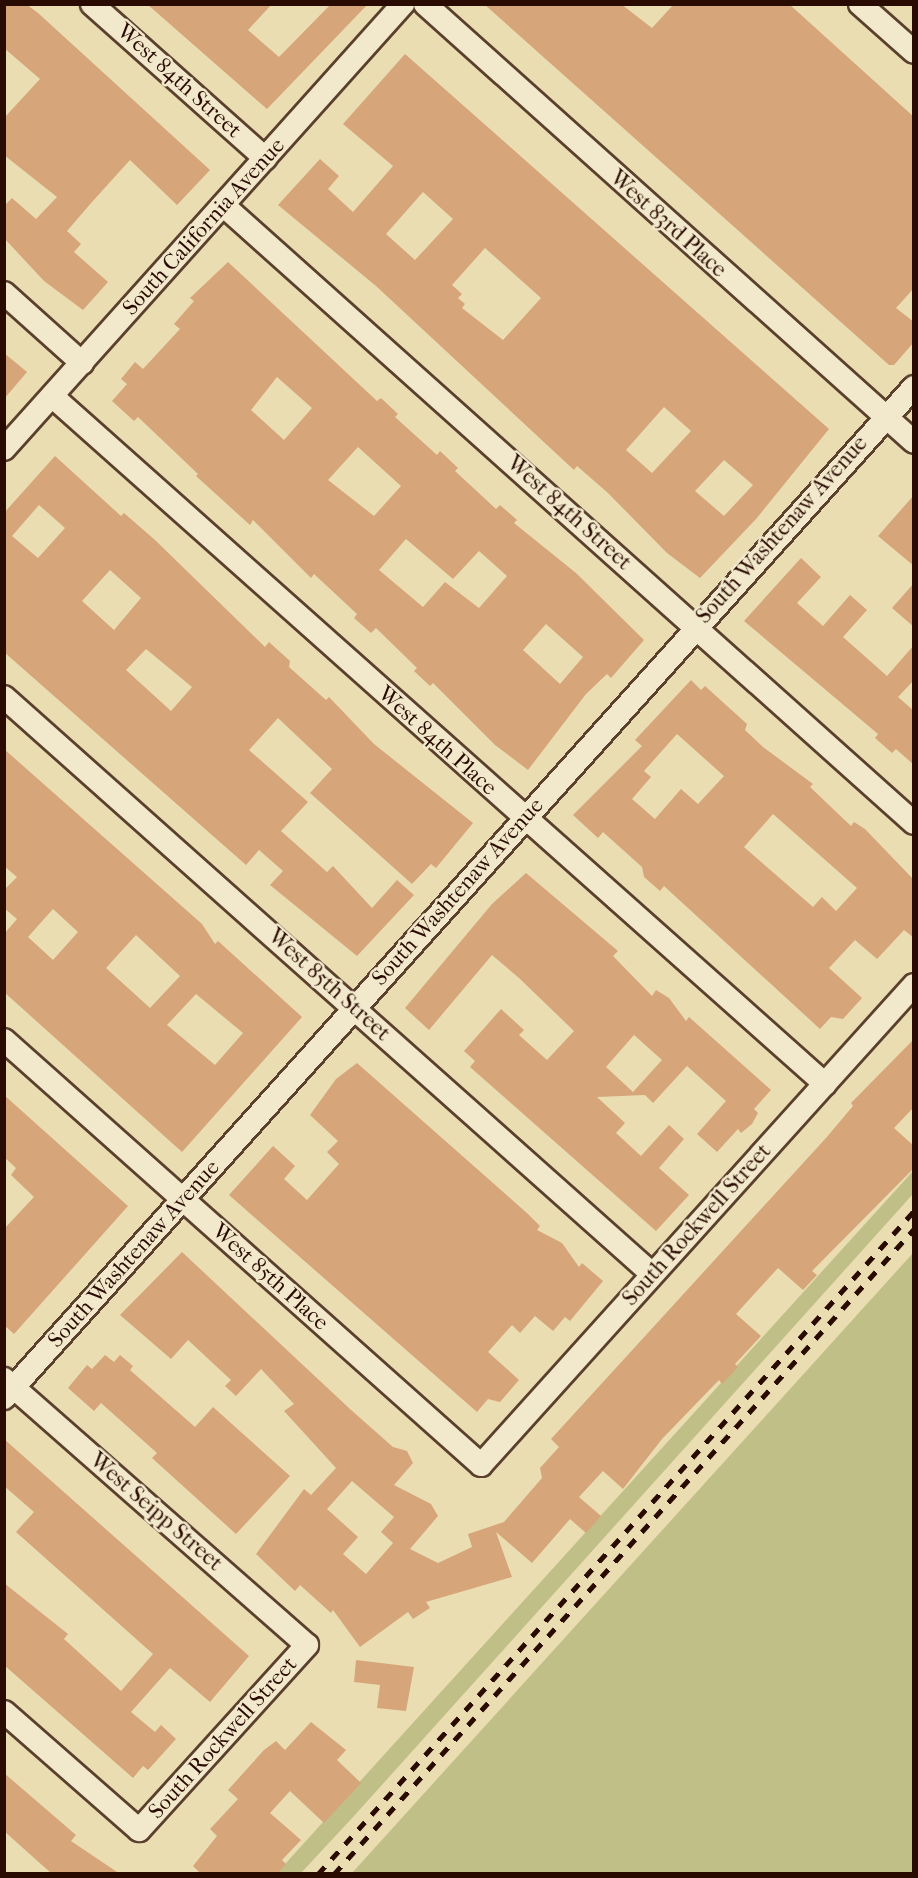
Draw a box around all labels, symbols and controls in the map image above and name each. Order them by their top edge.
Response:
street label: West 84th Street [111,18,247,144]
street label: South California Avenue [117,133,291,321]
street label: West 83rd Place [604,165,732,283]
street label: South Washtenaw Avenue [691,431,873,629]
street label: West 84th Street [501,450,637,576]
street label: West 84th Place [372,681,502,801]
street label: South Washtenaw Avenue [367,793,549,991]
street label: West 85th Street [262,923,396,1047]
street label: South Rockwell Street [617,1138,777,1312]
street label: South Washtenaw Avenue [43,1155,225,1353]
street label: West 85th Place [206,1218,334,1336]
street label: West Seipp Street [84,1447,228,1577]
street label: South Rockwell Street [143,1651,303,1825]

